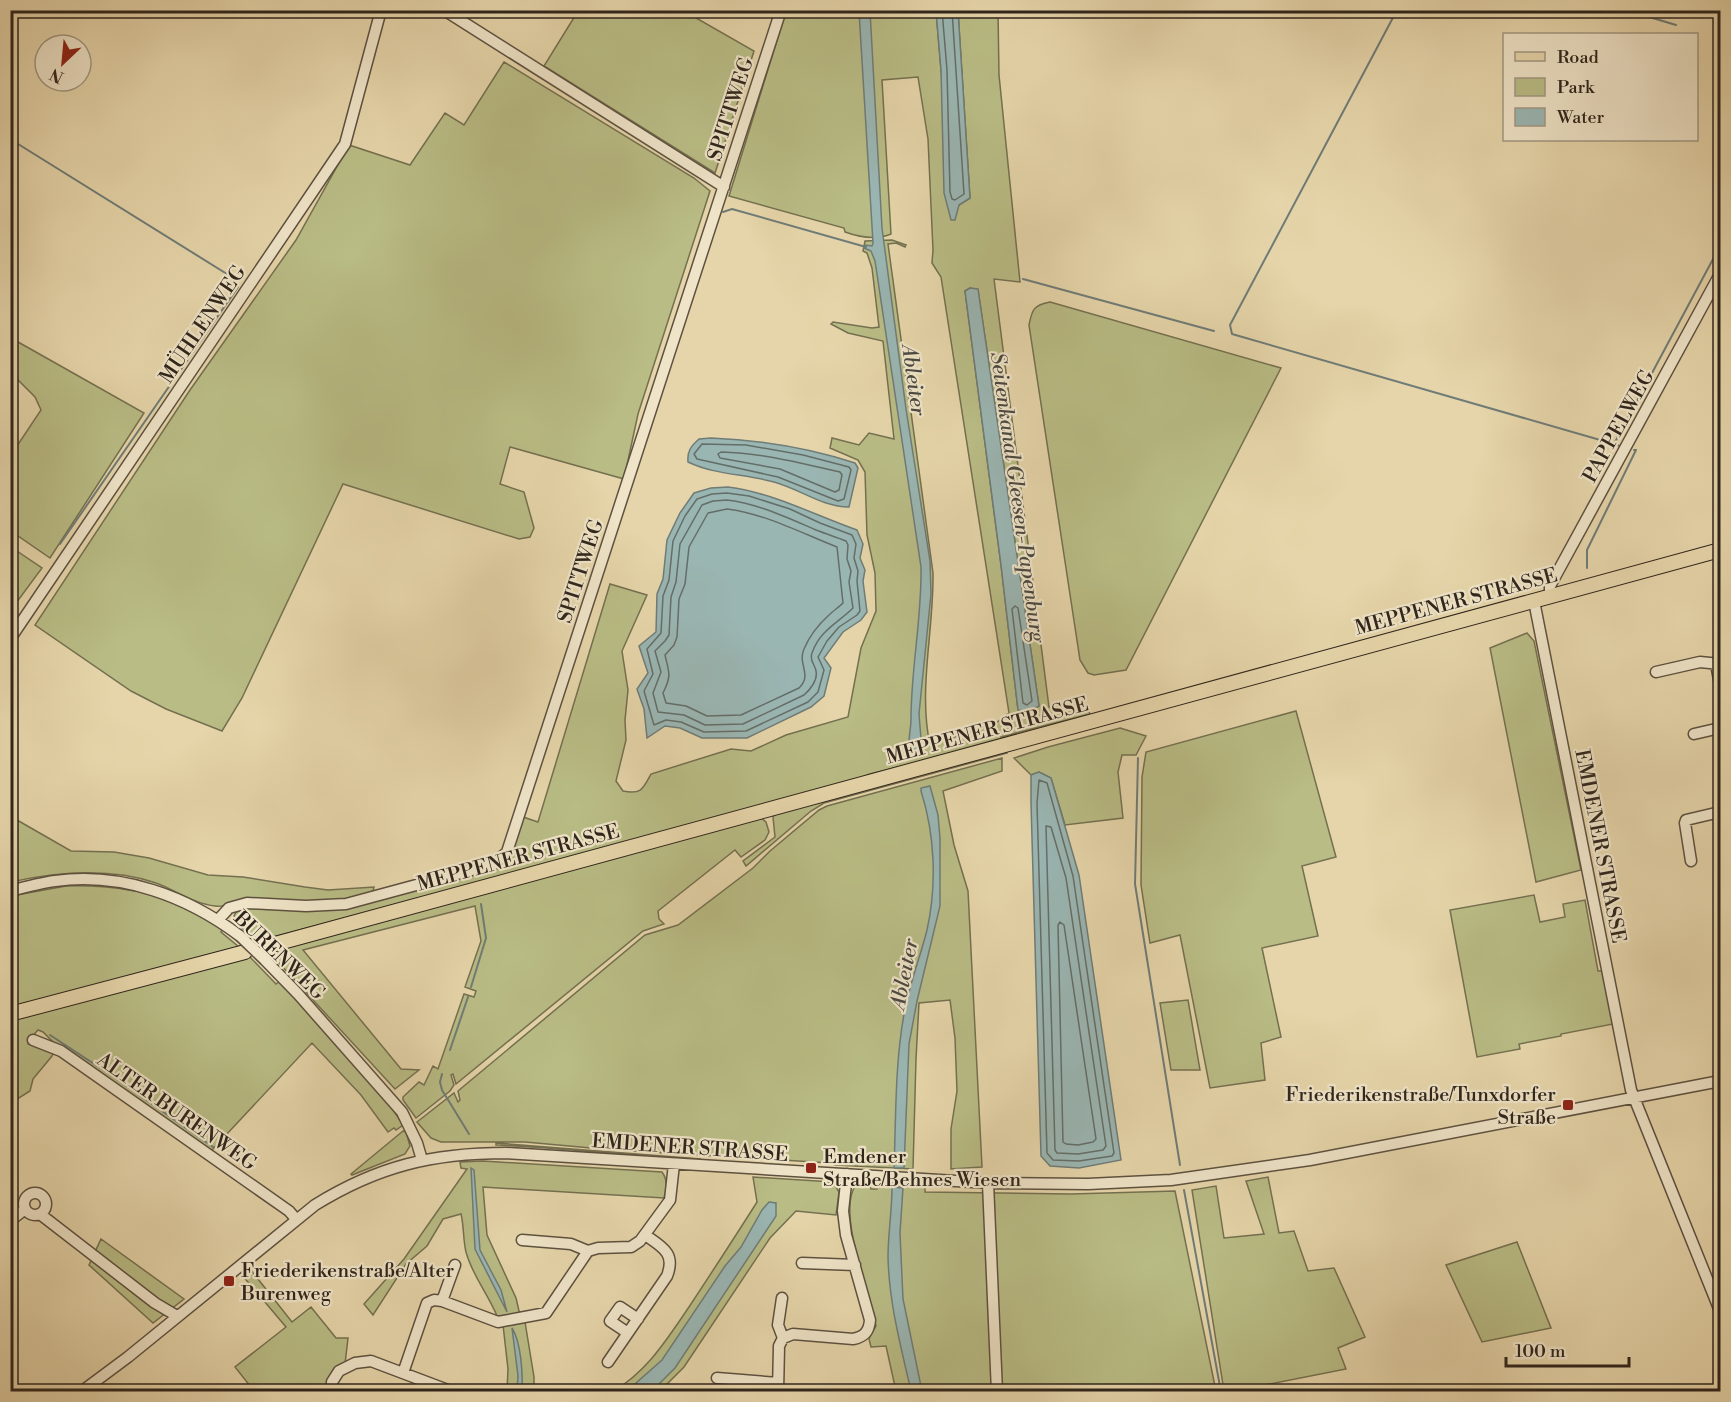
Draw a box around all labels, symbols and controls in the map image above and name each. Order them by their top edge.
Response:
north arrow [33,33,93,93]
legend [1503,33,1698,141]
text: Road [1557,46,1600,69]
street label: SPITTWEG [703,54,760,165]
text: N [46,64,67,87]
text: Park [1557,76,1596,99]
text: Water [1556,106,1605,129]
street label: MÜHLENWEG [154,260,252,389]
water label: Ableiter [895,341,931,418]
water label: Seitenkanal Gleesen-Papenburg [984,350,1050,645]
street label: PAPPELWEG [1578,366,1661,487]
street label: SPITTWEG [553,516,610,627]
street label: MEPPENER STRASSE [1352,563,1560,642]
street label: MEPPENER STRASSE [883,692,1091,771]
street label: EMDENER STRASSE [1568,747,1631,945]
street label: MEPPENER STRASSE [414,819,622,898]
street label: BURENWEG [227,906,330,1006]
water label: Ableiter [885,936,925,1014]
street label: ALTER BURENWEG [91,1047,261,1177]
place label: Friederikenstraße/Tunxdorfer Straße [1285,1083,1556,1131]
marker: Friederikenstraße/Tunxdorfer Straße [1561,1098,1575,1112]
street label: EMDENER STRASSE [591,1129,789,1168]
place label: Emdener Straße/Behnes Wiesen [823,1145,1021,1193]
marker: Emdener Straße/Behnes Wiesen [804,1161,818,1175]
place label: Friederikenstraße/Alter Burenweg [240,1259,455,1307]
marker: Friederikenstraße/Alter Burenweg [222,1274,236,1288]
scale bar [1506,1330,1629,1368]
text: 100 m [1515,1340,1566,1363]

